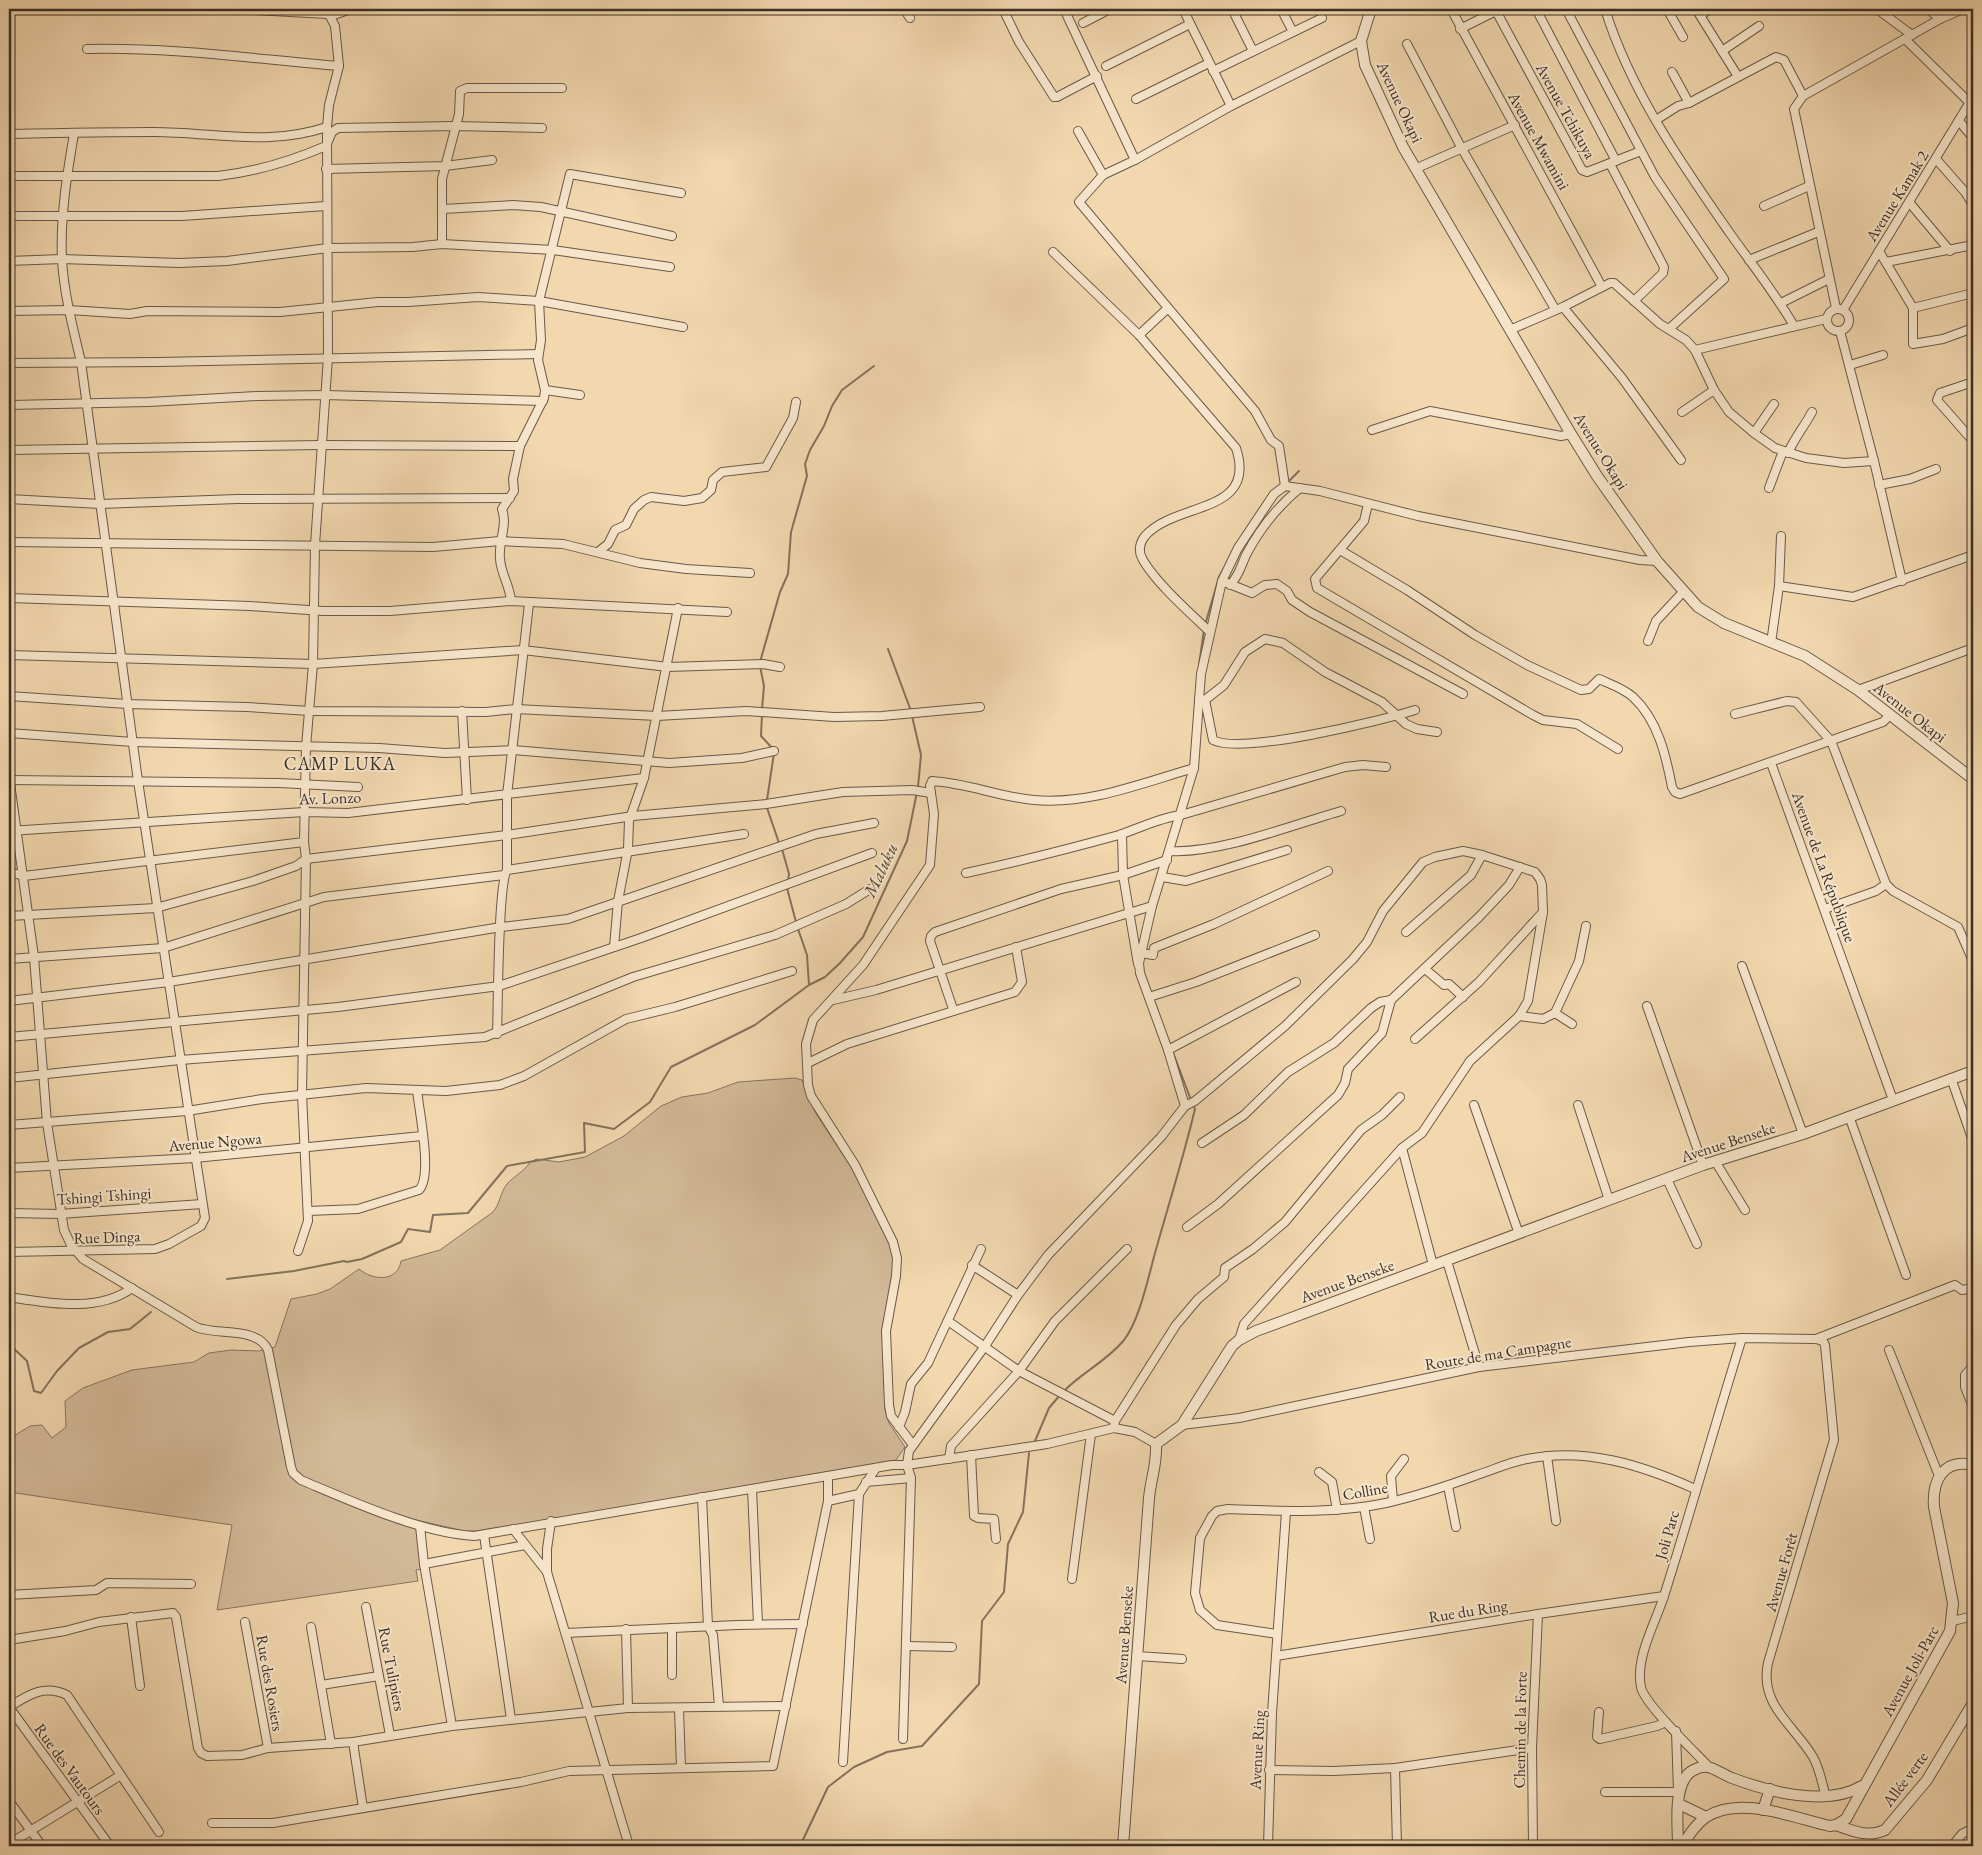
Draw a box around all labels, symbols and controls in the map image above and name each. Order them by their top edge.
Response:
street label: Avenue Okapi [1372,57,1428,146]
street label: Avenue Tchikuya [1531,59,1601,163]
street label: Avenue Mwamini [1503,87,1575,194]
street label: Avenue Kamak 2 [1860,146,1934,246]
street label: Avenue Okapi [1568,408,1633,494]
street label: Avenue Okapi [1868,676,1951,747]
district label: CAMP LUKA [284,752,396,775]
street label: Av. Lonzo [297,786,362,810]
street label: Avenue de La République [1787,788,1861,945]
water label: Maluku [857,839,903,902]
street label: Avenue Benseke [1677,1117,1778,1167]
street label: Avenue Ngowa [166,1127,263,1157]
street label: Tshingi Tshingi [56,1182,152,1210]
street label: Rue Dinga [73,1225,141,1249]
street label: Avenue Benseke [1296,1254,1397,1308]
street label: Route de ma Campagne [1423,1331,1573,1375]
street label: Colline [1341,1477,1389,1505]
street label: Joli Parc [1649,1508,1684,1564]
street label: Avenue Forêt [1759,1530,1802,1615]
street label: Avenue Benseke [1110,1585,1138,1686]
street label: Rue du Ring [1427,1594,1510,1628]
street label: Avenue Joli-Parc [1876,1622,1944,1721]
street label: Rue Tulipiers [374,1625,410,1713]
street label: Rue des Rosiers [251,1633,289,1733]
street label: Chemin de la Forte [1508,1671,1532,1789]
street label: Avenue Ring [1244,1709,1270,1791]
street label: Rue des Vautours [30,1719,110,1819]
street label: Allée verte [1877,1747,1933,1812]

